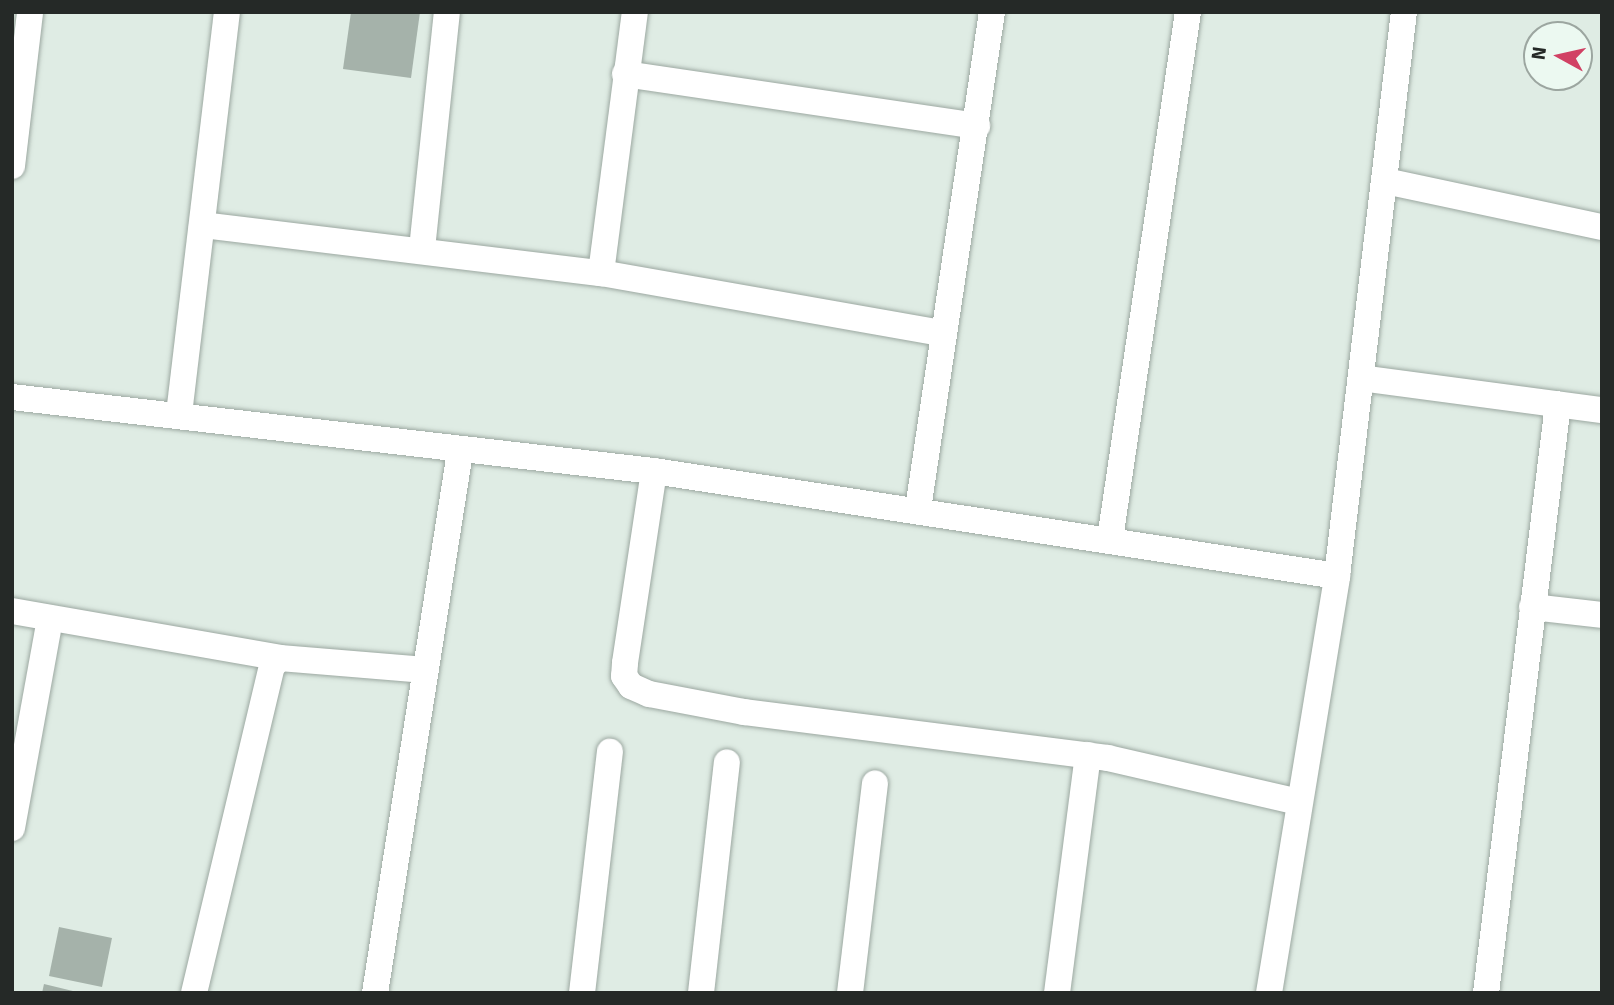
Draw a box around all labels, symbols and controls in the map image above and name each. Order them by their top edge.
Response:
north arrow [1523,21,1593,91]
text: N [1526,45,1552,62]

